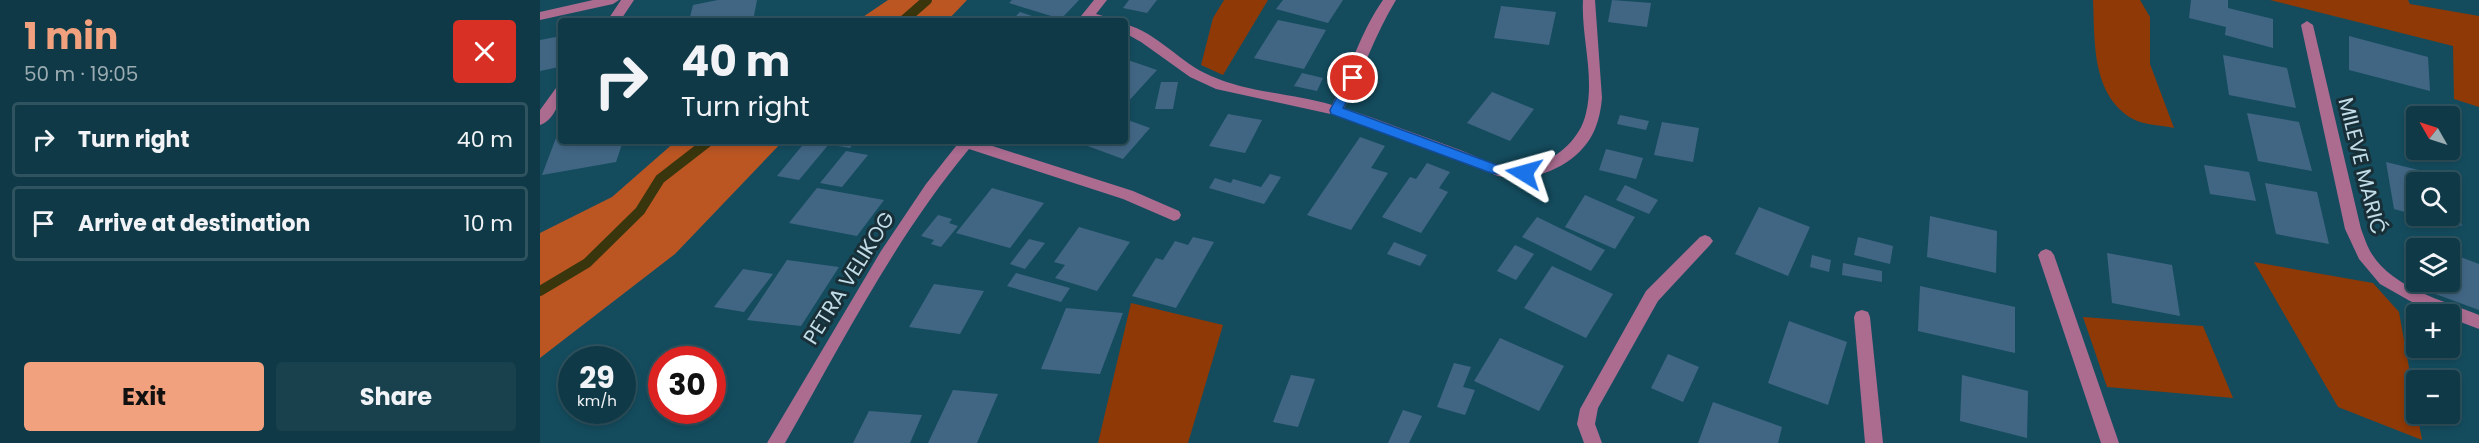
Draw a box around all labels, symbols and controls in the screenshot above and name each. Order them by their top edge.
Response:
text: 1 min [24,11,118,62]
button: close [453,20,516,83]
text: 40 m [681,32,790,91]
icon: right [582,42,660,120]
pin [1327,52,1378,103]
text: 50 m · 19:05 [24,60,138,88]
icon: arrive [1336,61,1369,94]
text: Turn right [681,88,810,125]
street label: MILEVE MARIĆ [2331,94,2393,237]
north arrow [2406,106,2460,160]
map controls [2406,106,2460,424]
icon: right [27,123,60,156]
text: Turn right [78,124,189,155]
text: 40 m [457,124,513,155]
position arrow [1492,141,1556,205]
button: search [2406,172,2460,226]
street label: PETRA VELIKOG [796,206,901,350]
icon: arrive [27,207,60,240]
text: Arrive at destination [78,208,310,239]
text: 10 m [464,208,513,239]
button: layers [2406,238,2460,292]
button: + [2406,304,2460,358]
speed limit sign: 30 [648,346,726,424]
text: 29 [579,356,615,399]
button: Exit [24,362,264,431]
button: Share [276,362,516,431]
button: − [2406,370,2460,424]
text: km/h [577,390,617,411]

